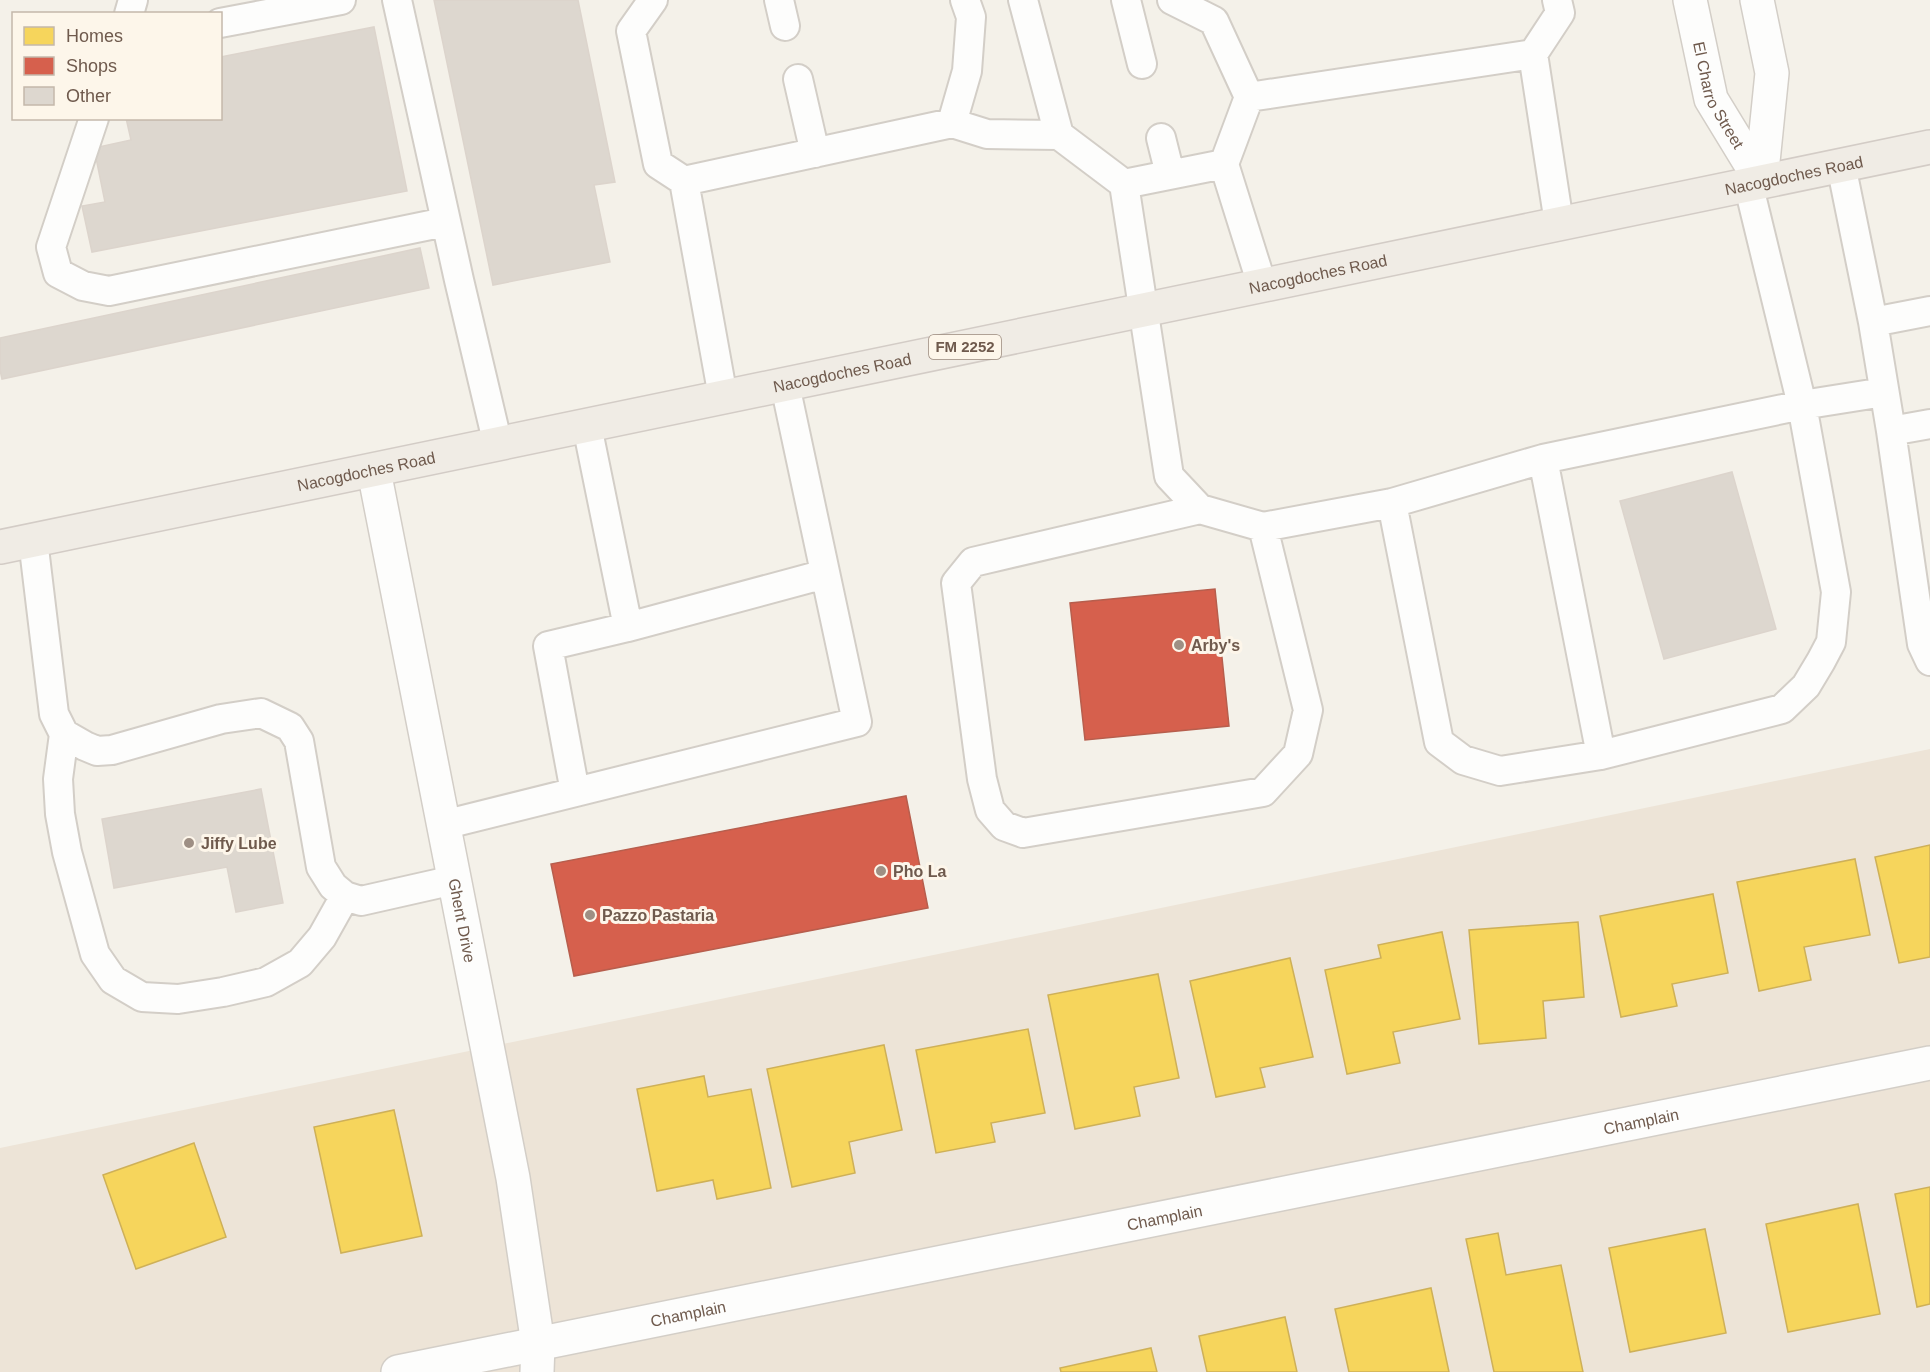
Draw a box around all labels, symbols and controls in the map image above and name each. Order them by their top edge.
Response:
legend [12,12,222,120]
text: Homes [66,26,123,46]
street label: El Charro Street [1690,40,1747,152]
text: Shops [66,56,117,76]
text: Other [66,86,111,106]
street label: Nacogdoches Road [1723,153,1865,198]
street label: Nacogdoches Road [1248,252,1389,297]
road number: FM 2252 [929,335,1001,359]
street label: Nacogdoches Road [772,350,913,396]
street label: Nacogdoches Road [296,449,437,494]
place label: Arby's [1191,637,1240,654]
marker: Arby's [1172,638,1186,652]
place label: Jiffy Lube [201,835,277,852]
marker: Jiffy Lube [182,836,196,850]
place label: Pho La [893,863,946,880]
marker: Pho La [874,864,888,878]
street label: Ghent Drive [445,877,478,964]
place label: Pazzo Pastaria [602,907,714,924]
marker: Pazzo Pastaria [583,908,597,922]
street label: Champlain [1602,1106,1680,1138]
street label: Champlain [1125,1202,1204,1234]
street label: Champlain [649,1298,727,1330]

